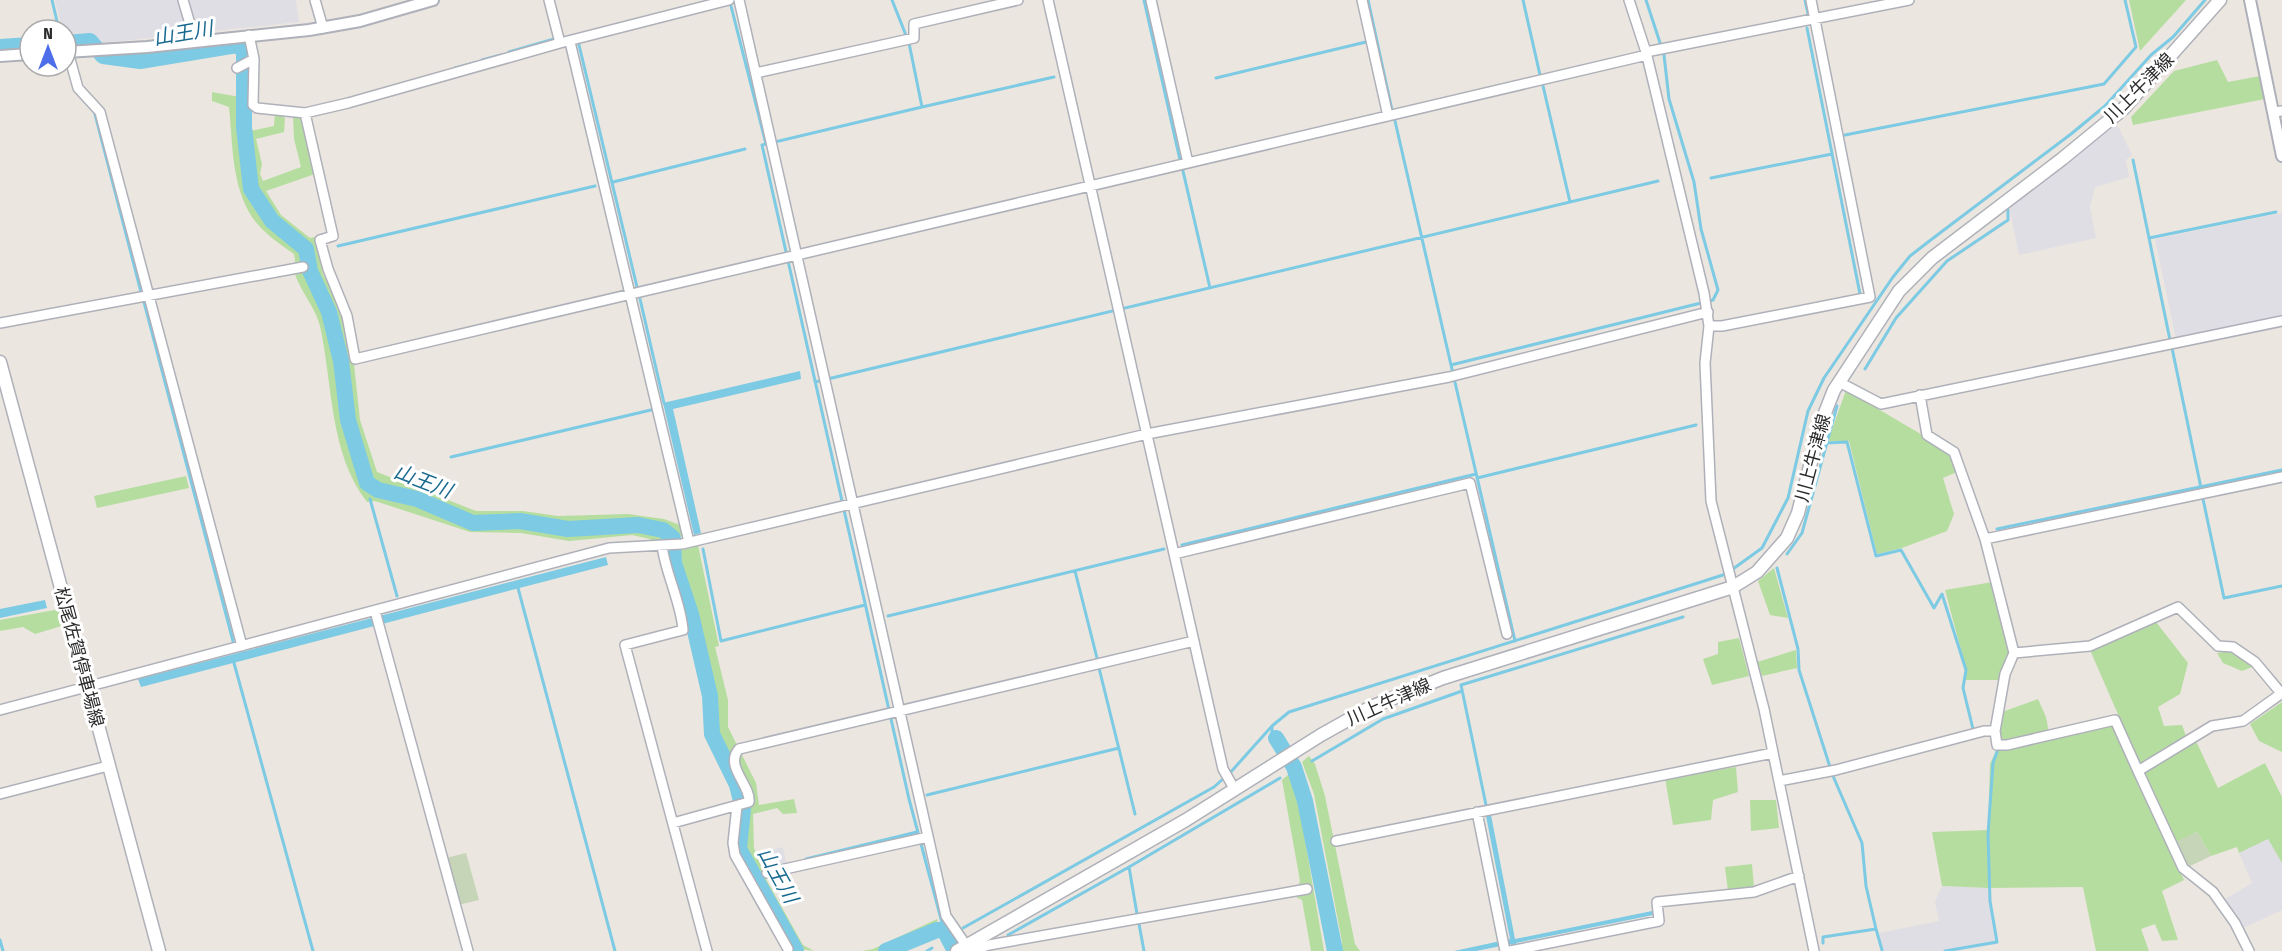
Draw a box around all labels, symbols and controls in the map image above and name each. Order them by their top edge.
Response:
water label: 山王川 [151,16,217,50]
north arrow [18,18,78,78]
text: N [43,24,53,43]
street label: 川上牛津線 [2099,48,2179,128]
street label: 川上牛津線 [1791,412,1835,504]
water label: 山王川 [391,459,457,504]
street label: 松尾佐賀停車場線 [50,585,108,729]
street label: 川上牛津線 [1343,674,1435,730]
water label: 山王川 [753,843,804,909]

